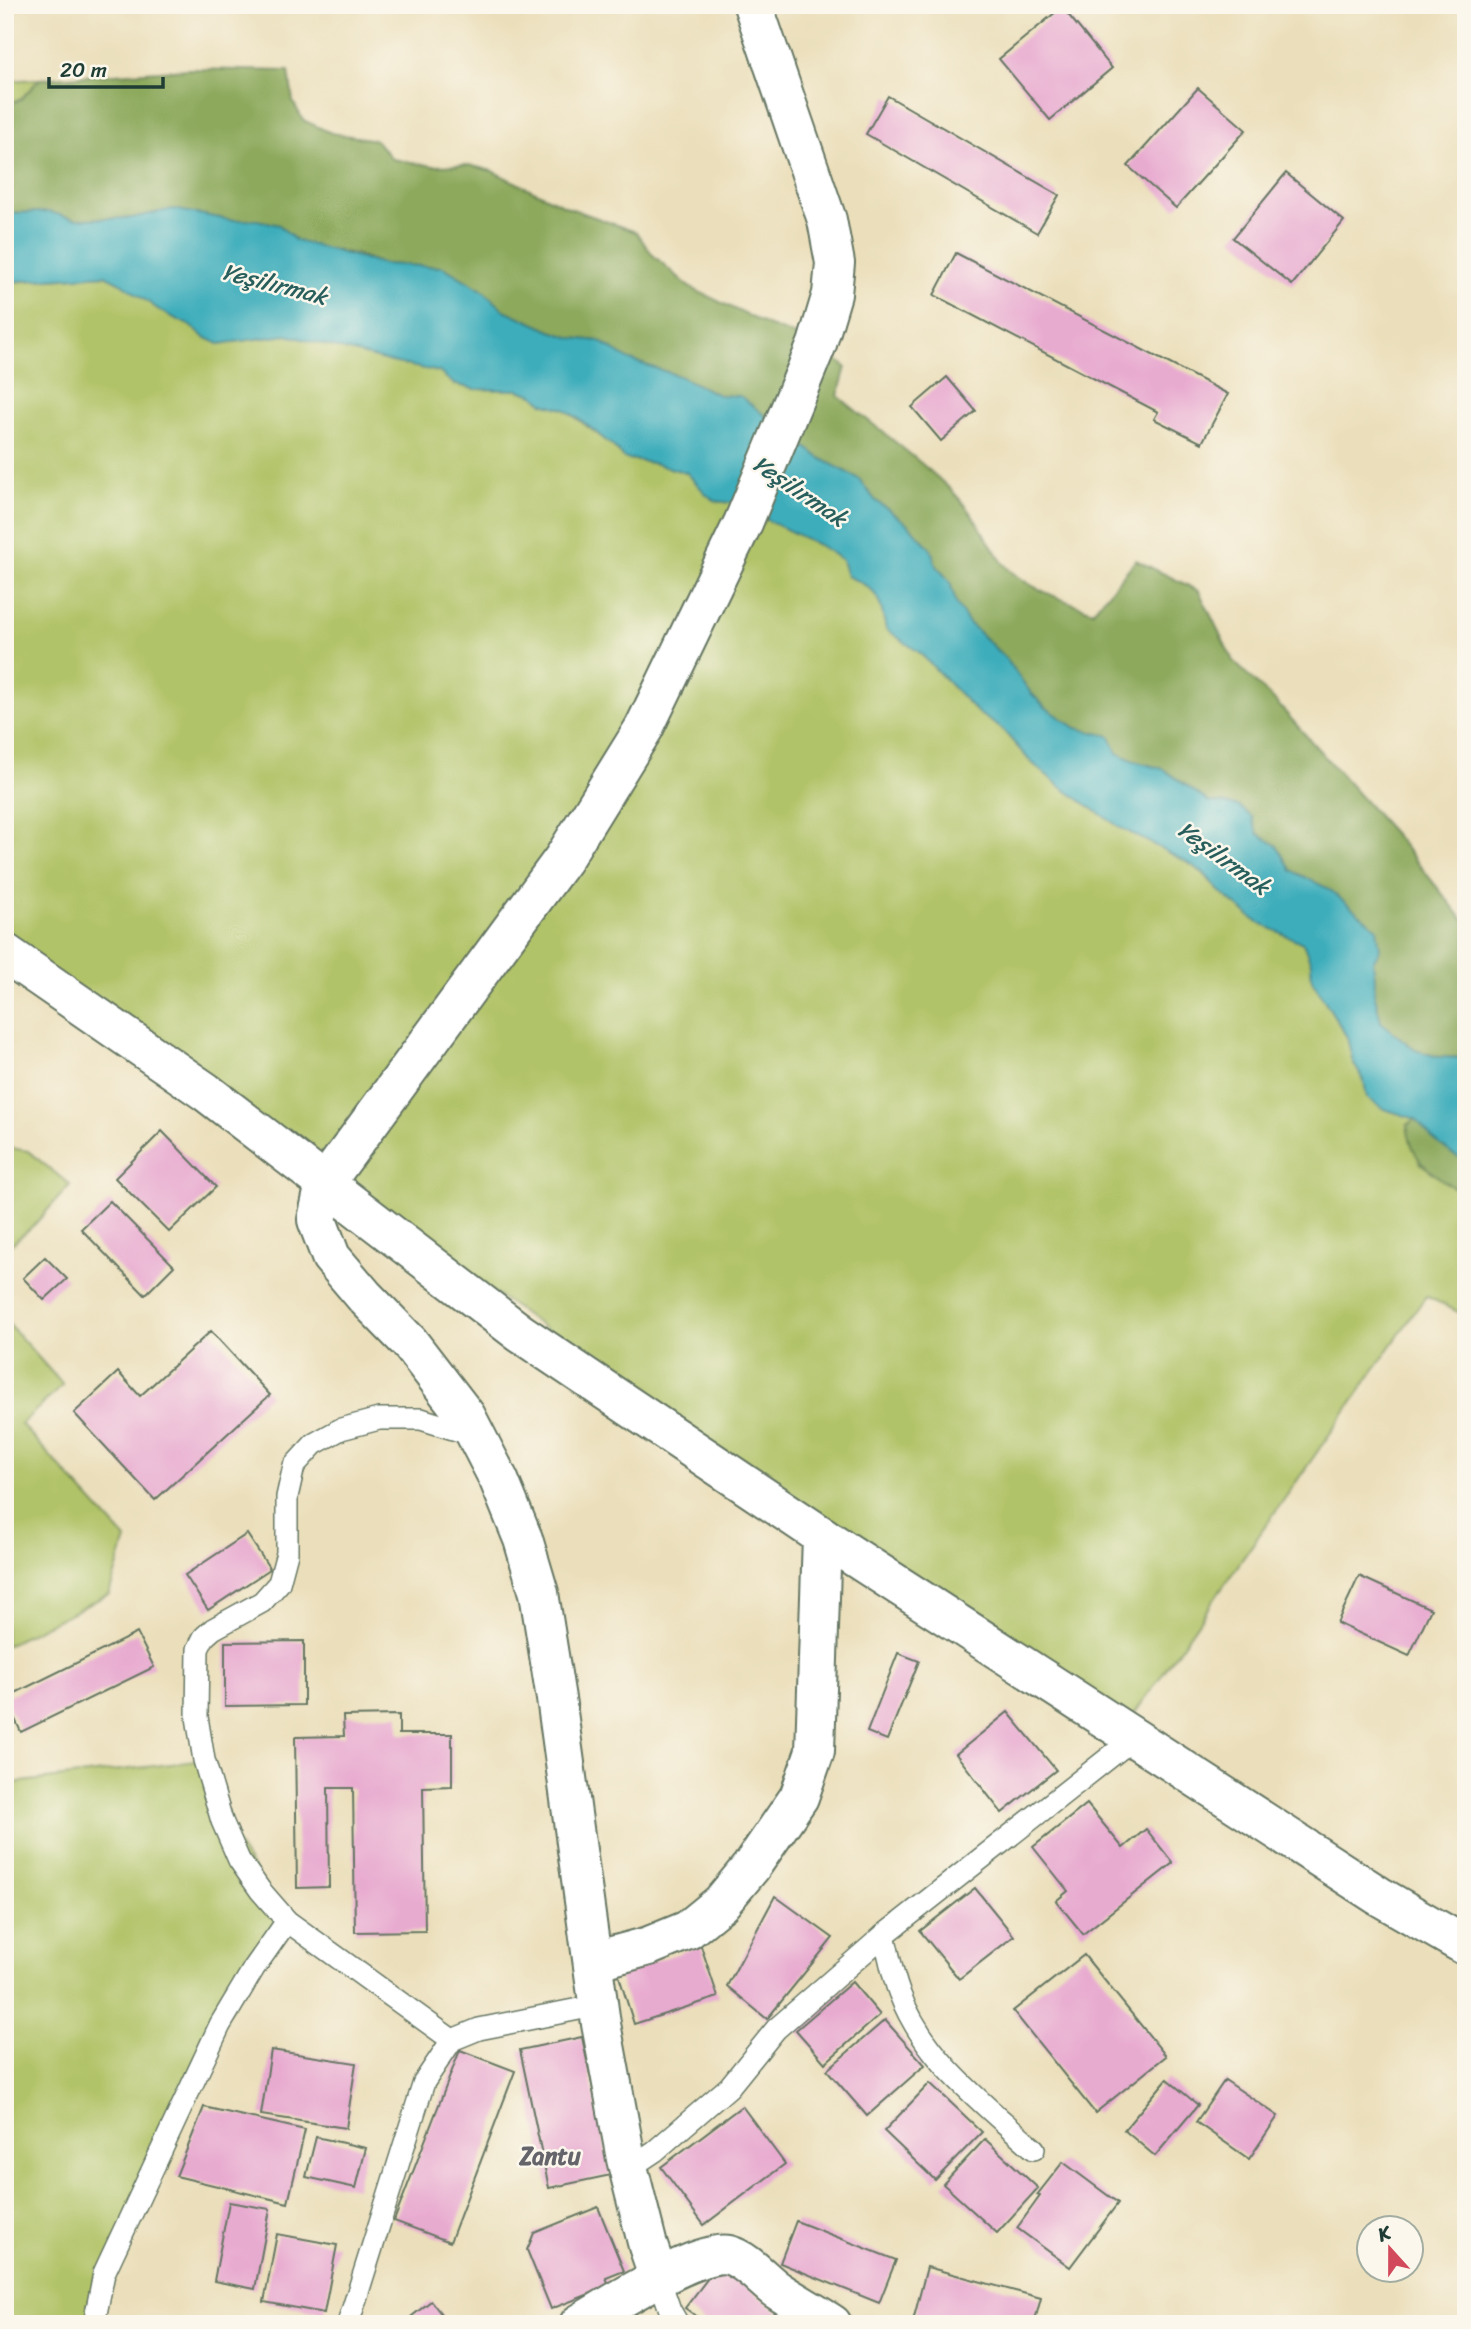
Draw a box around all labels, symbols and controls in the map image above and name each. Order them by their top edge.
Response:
scale bar [49,46,163,90]
text: 20 m [60,51,107,89]
water label: Yeşilırmak [218,251,333,318]
water label: Yeşilırmak [744,444,857,539]
water label: Yeşilırmak [1168,809,1281,907]
district label: Zantu [518,2135,582,2177]
north arrow [1356,2214,1426,2284]
text: K [1372,2216,1397,2251]

